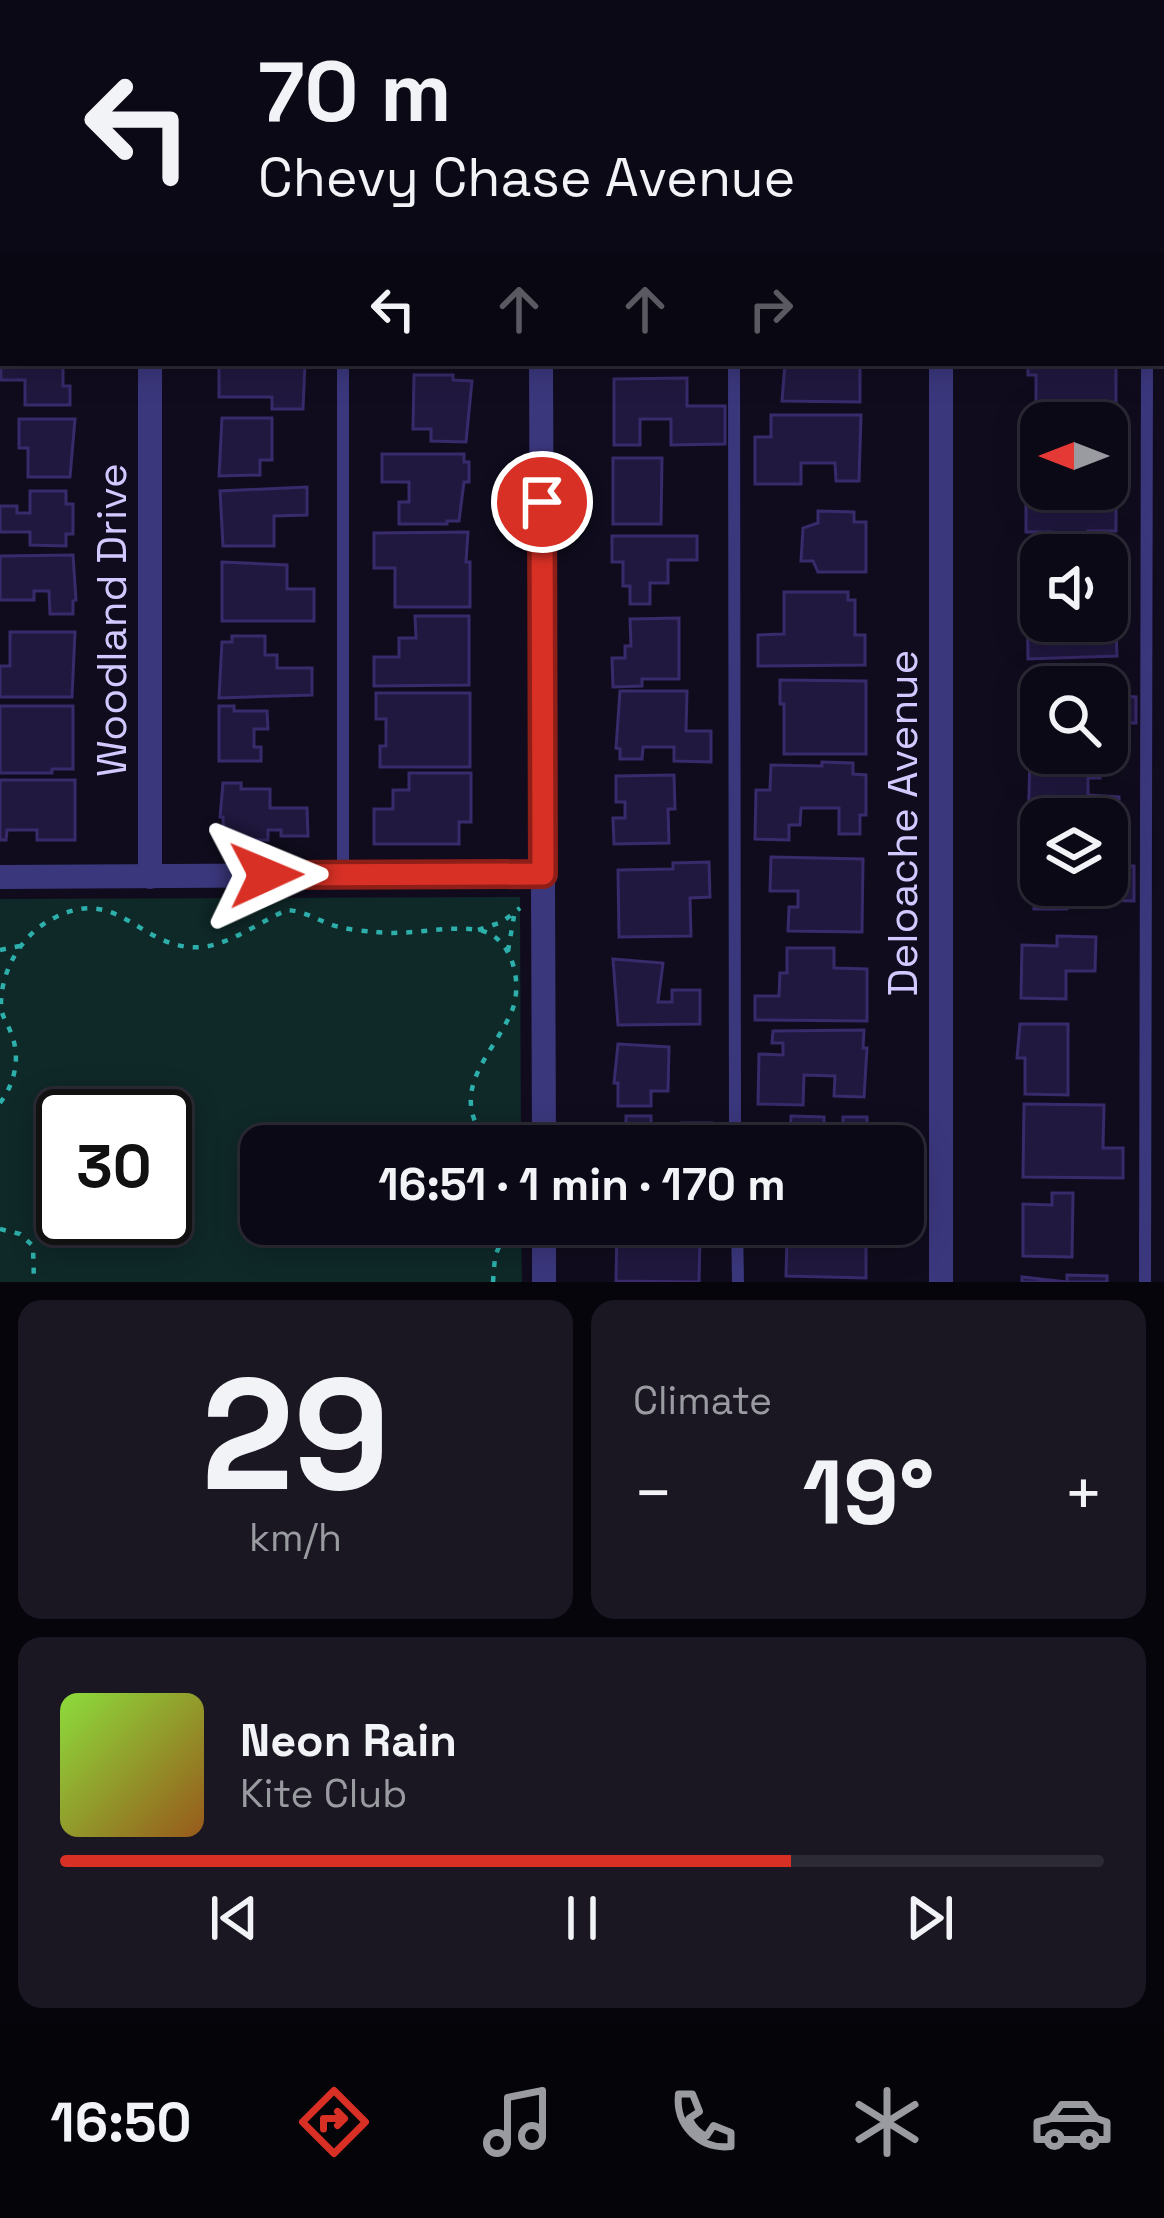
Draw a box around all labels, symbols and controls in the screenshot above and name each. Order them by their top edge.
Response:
text: 70 m [258,38,452,146]
icon: left [60,48,216,204]
text: Chevy Chase Avenue [258,143,796,212]
icon: left [360,276,426,342]
icon: ahead [486,276,552,342]
icon: ahead [612,276,678,342]
icon: right [738,276,804,342]
north arrow [1020,402,1128,510]
map controls [1020,402,1128,906]
pin [491,451,593,553]
street label: Woodland Drive [85,463,138,777]
icon: arrive [509,469,575,535]
button: sound [1020,534,1128,642]
street label: Deloache Avenue [876,650,929,996]
button: search [1020,666,1128,774]
button: layers [1020,798,1128,906]
position arrow [203,812,329,938]
speed limit sign: 30 [36,1089,192,1245]
text: 16:51 · 1 min · 170 m [378,1156,786,1213]
text: 29 [201,1335,390,1535]
text: Climate [633,1376,772,1425]
text: 19° [803,1435,934,1550]
text: − [633,1451,674,1535]
text: + [1063,1451,1104,1535]
text: km/h [249,1513,342,1562]
text: Neon Rain [240,1712,457,1769]
text: Kite Club [240,1769,407,1818]
icon: previous [201,1885,267,1951]
icon: pause [549,1885,615,1951]
icon: next [897,1885,963,1951]
icon: directions [292,2080,376,2164]
icon: music [476,2080,560,2164]
icon: phone [661,2080,745,2164]
icon: climate [845,2080,929,2164]
icon: car [1030,2080,1114,2164]
text: 16:50 [50,2088,191,2157]

